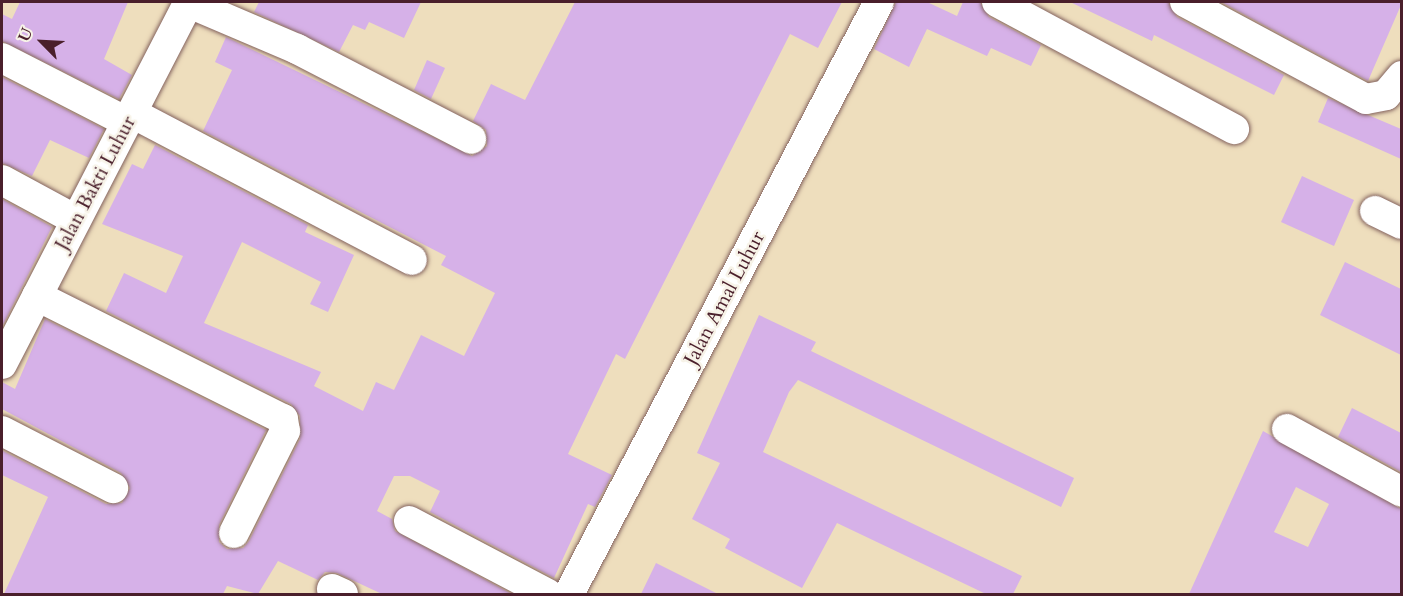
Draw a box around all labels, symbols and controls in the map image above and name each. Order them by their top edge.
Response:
north arrow [12,12,72,72]
text: U [13,24,38,45]
street label: Jalan Bakti Luhur [50,112,140,254]
street label: Jalan Amal Luhur [679,227,769,369]

